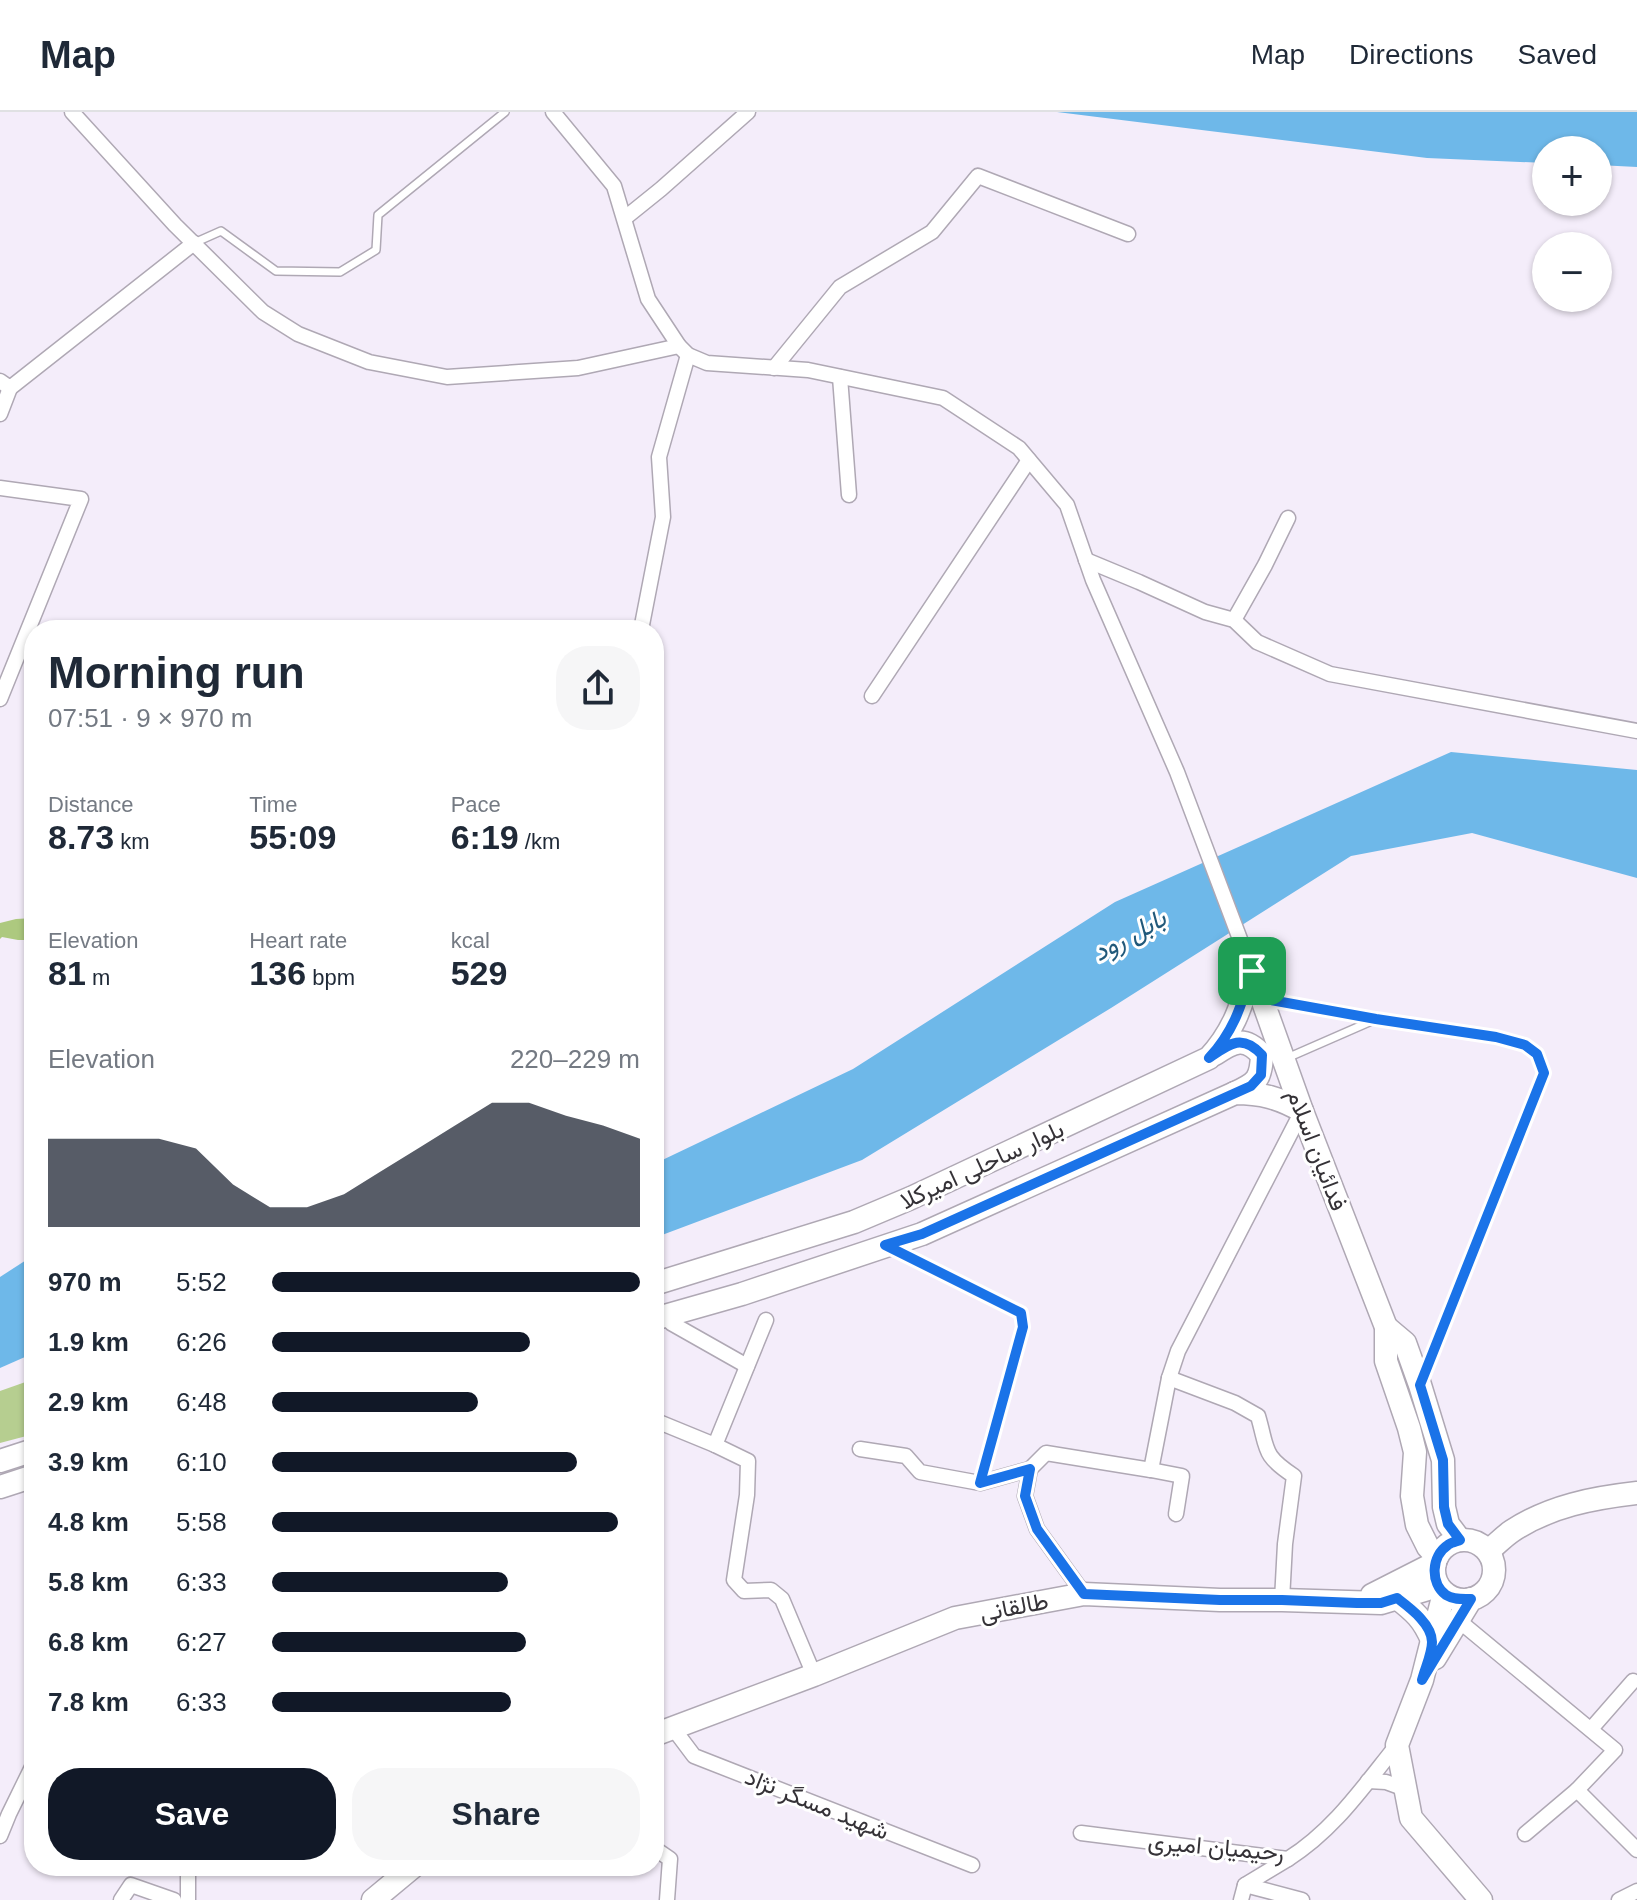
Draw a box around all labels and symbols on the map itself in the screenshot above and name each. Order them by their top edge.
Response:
water label: بابل رود [1087,902,1173,968]
pin [1218,937,1286,1005]
street label: فدائیان اسلام [1279,1085,1353,1215]
street label: بلوار ساحلی امیرکلا [896,1115,1069,1216]
street label: طالقانی [977,1587,1051,1627]
street label: شهید مسگر نژاد [741,1762,893,1846]
street label: رحیمیان امیری [1147,1827,1285,1868]

